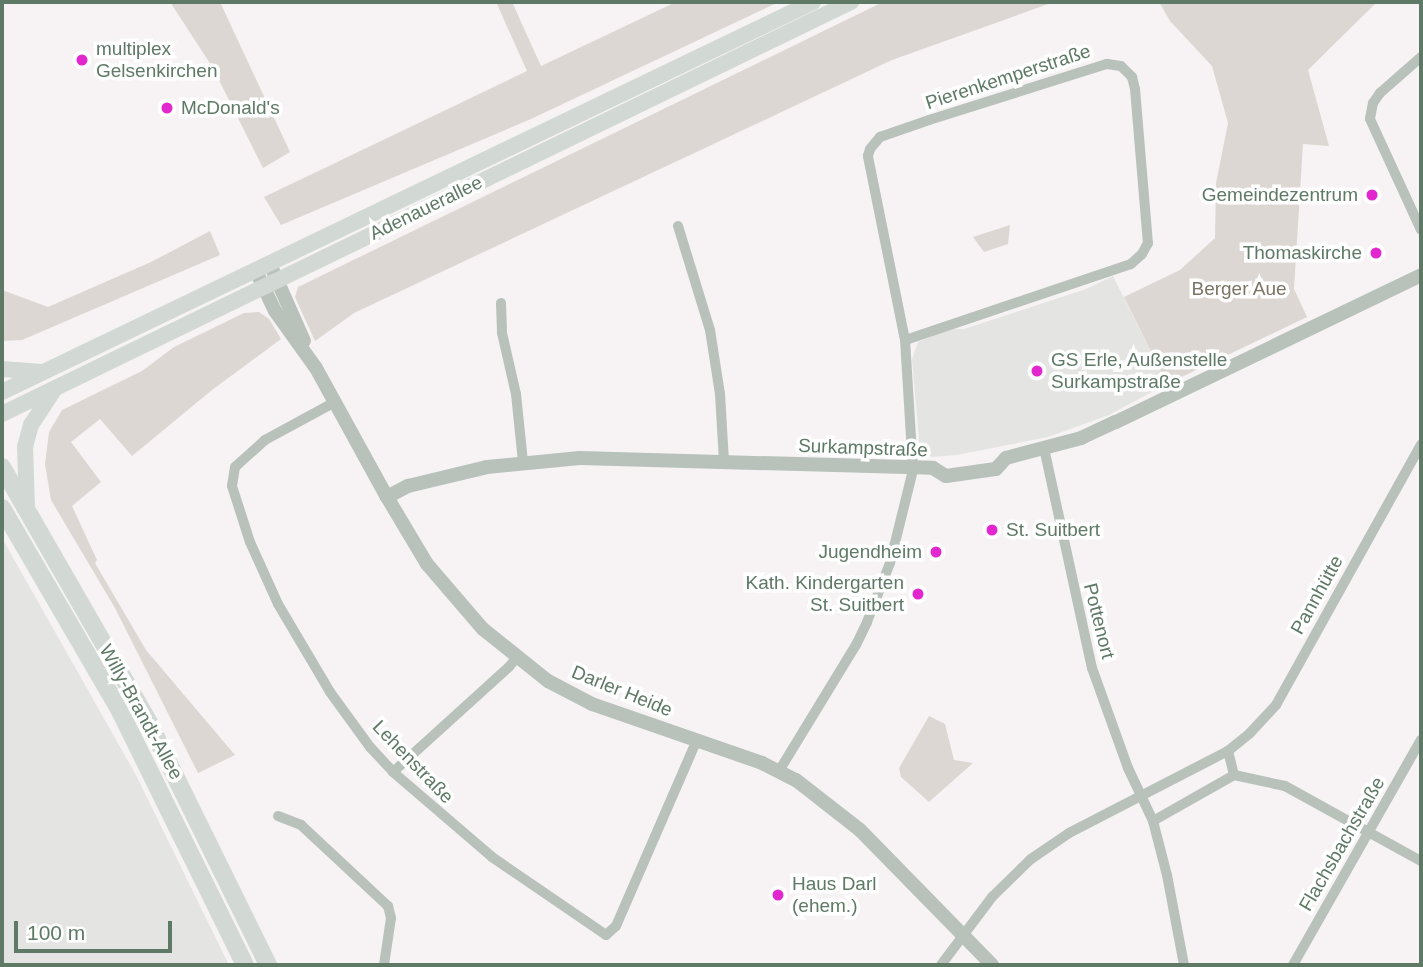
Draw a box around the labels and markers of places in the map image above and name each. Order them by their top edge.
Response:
place label: multiplex Gelsenkirchen [96,38,217,82]
marker: multiplex Gelsenkirchen [74,52,90,68]
place label: McDonald's [181,97,280,119]
marker: McDonald's [159,100,175,116]
place label: Gemeindezentrum [1202,184,1358,206]
marker: Gemeindezentrum [1364,187,1380,203]
place label: Thomaskirche [1243,242,1362,264]
marker: Thomaskirche [1368,245,1384,261]
place label: GS Erle, Außenstelle Surkampstraße [1051,349,1228,393]
marker: GS Erle, Außenstelle Surkampstraße [1029,363,1045,379]
place label: St. Suitbert [1006,519,1100,541]
marker: St. Suitbert [984,522,1000,538]
place label: Jugendheim [818,541,922,563]
marker: Jugendheim [928,544,944,560]
place label: Kath. Kindergarten St. Suitbert [746,572,904,616]
marker: Kath. Kindergarten St. Suitbert [910,586,926,602]
place label: Haus Darl (ehem.) [792,873,876,917]
marker: Haus Darl (ehem.) [770,887,786,903]

